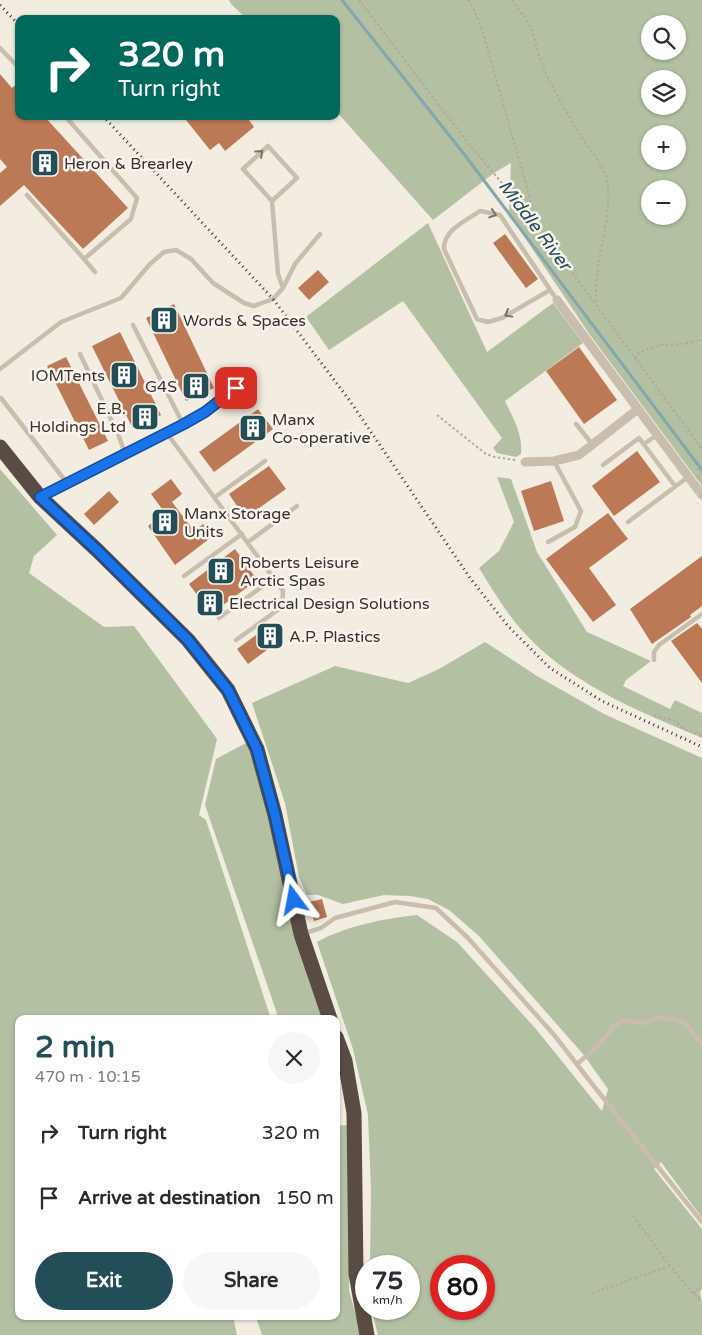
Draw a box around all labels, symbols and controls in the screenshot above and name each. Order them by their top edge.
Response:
map controls [641,15,686,225]
button: search [641,15,686,60]
text: 320 m [118,34,225,76]
icon: right [35,35,100,100]
button: layers [641,70,686,115]
text: Turn right [118,76,220,102]
button: + [641,125,686,170]
building icon: Heron & Brearley [30,148,60,178]
one-way arrow [255,150,264,159]
place label: Heron & Brearley [64,154,193,174]
water label: Middle River [494,175,577,276]
button: − [641,180,686,225]
one-way arrow [488,209,497,219]
building icon: Words & Spaces [149,305,179,335]
one-way arrow [504,308,513,318]
place label: Words & Spaces [183,311,306,331]
building icon: IOMTents [109,360,139,390]
place label: IOMTents [31,366,105,386]
pin [215,367,257,409]
building icon: G4S [181,371,211,401]
icon: arrive [222,374,250,402]
place label: G4S [145,377,177,397]
place label: E.B. Holdings Ltd [29,399,126,437]
building icon: E.B. Holdings Ltd [130,402,160,432]
place label: Manx Co-operative [272,410,370,448]
building icon: Manx Co-operative [238,413,268,443]
place label: Manx Storage Units [184,504,291,542]
building icon: Manx Storage Units [150,507,180,537]
place label: Roberts Leisure Arctic Spas [240,553,359,591]
building icon: Roberts Leisure Arctic Spas [206,556,236,586]
building icon: Electrical Design Solutions [195,588,225,618]
place label: Electrical Design Solutions [229,594,430,614]
building icon: A.P. Plastics [255,621,285,651]
place label: A.P. Plastics [289,627,380,647]
position arrow [267,873,319,925]
text: 2 min [35,1029,115,1066]
button: close [268,1032,320,1084]
text: 470 m · 10:15 [35,1067,141,1087]
icon: right [35,1119,63,1147]
text: Turn right [78,1122,166,1144]
text: 320 m [262,1122,320,1144]
icon: arrive [35,1184,63,1212]
text: Arrive at destination [78,1187,261,1209]
text: 150 m [276,1187,334,1209]
button: Exit [35,1252,173,1310]
button: Share [183,1252,320,1310]
speed limit sign: 80 [430,1255,495,1320]
text: 75 [372,1266,403,1296]
text: km/h [372,1293,403,1307]

